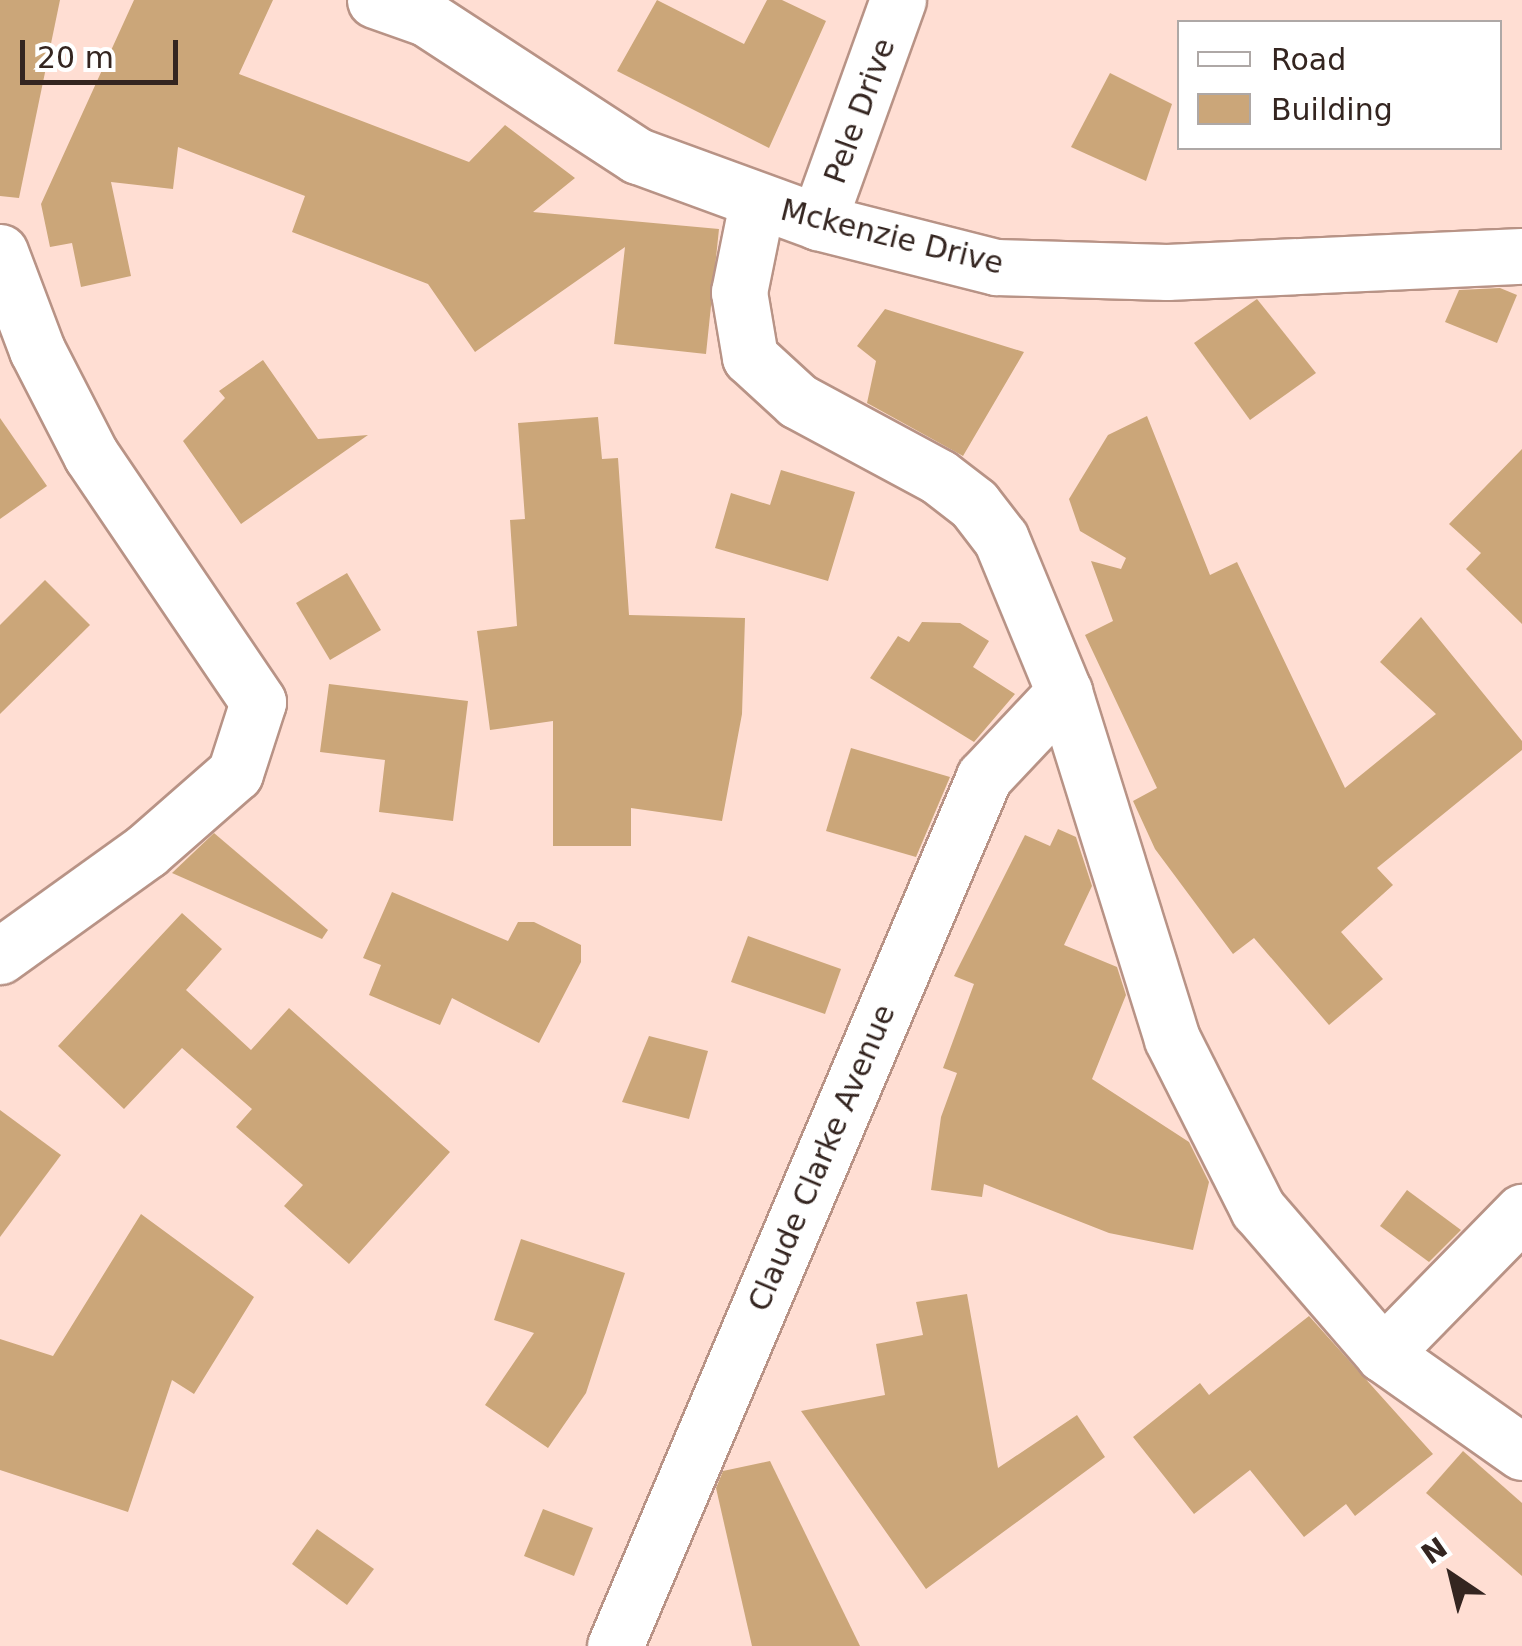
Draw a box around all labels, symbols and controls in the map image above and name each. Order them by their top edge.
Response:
scale bar [25,20,182,82]
legend [1177,20,1502,150]
street label: Pele Drive [817,34,903,188]
text: 20 m [37,40,114,75]
text: Road [1271,42,1346,77]
text: Building [1271,92,1393,127]
street label: Mckenzie Drive [777,192,1007,282]
street label: Claude Clarke Avenue [741,999,903,1317]
north arrow [1402,1526,1502,1626]
text: N [1415,1531,1454,1571]

